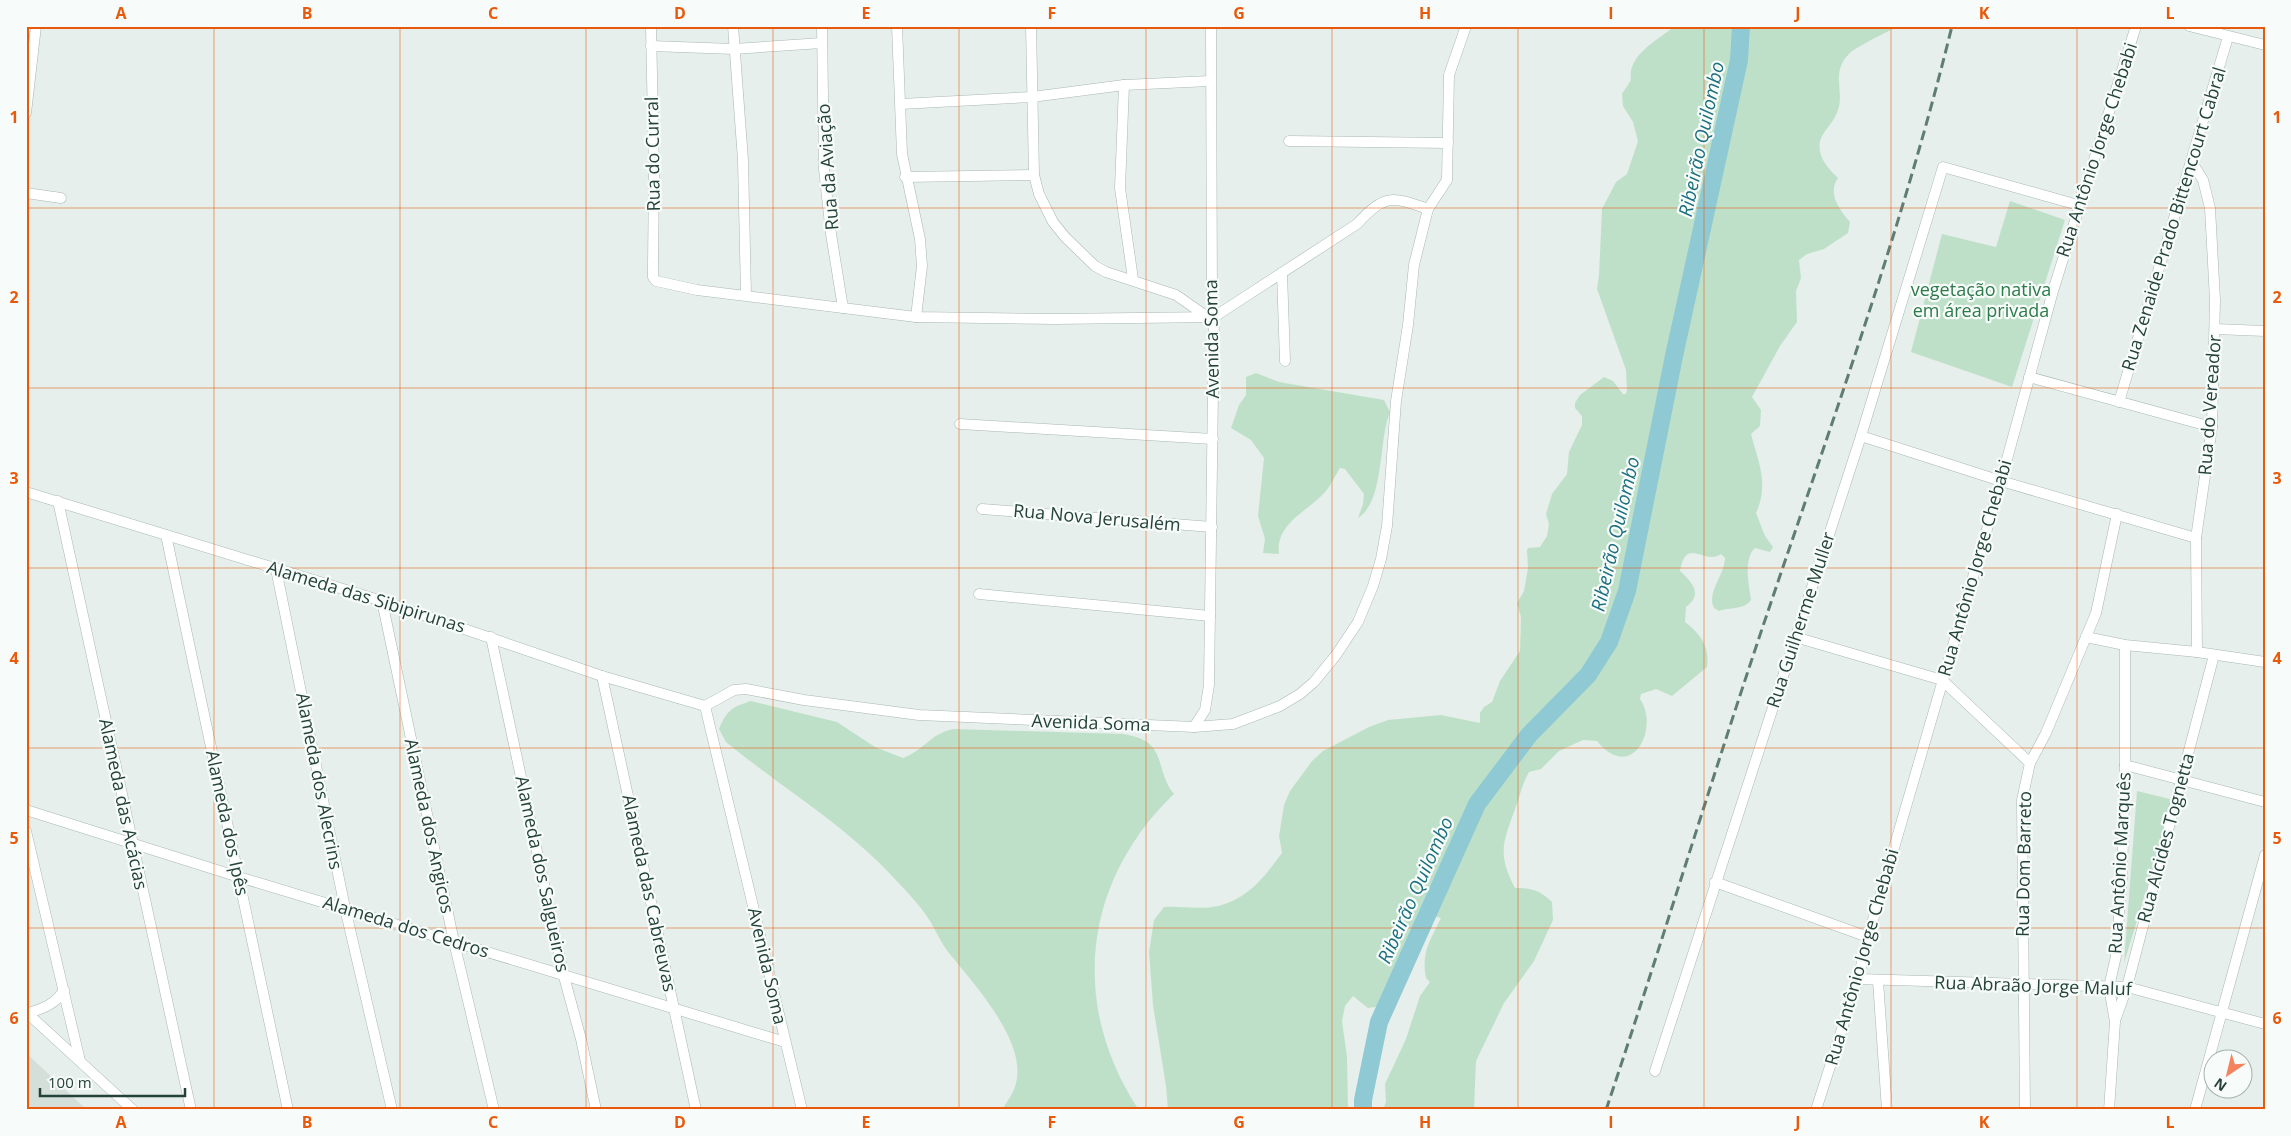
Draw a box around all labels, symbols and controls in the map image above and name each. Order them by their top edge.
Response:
text: A [115,2,127,24]
text: B [302,2,312,24]
text: C [488,2,498,24]
text: D [674,2,686,24]
text: E [862,2,871,24]
text: F [1048,2,1056,24]
text: G [1233,2,1245,24]
text: H [1419,2,1431,24]
text: I [1608,2,1614,24]
text: J [1793,2,1801,24]
text: K [1979,2,1990,24]
text: L [2165,2,2175,24]
street label: Rua Antônio Jorge Chebabi [2050,39,2142,260]
water label: Ribeirão Quilombo [1672,59,1730,219]
street label: Rua Zenaide Prado Bittencourt Cabral [2115,64,2231,374]
street label: Rua do Curral [639,96,665,212]
street label: Rua da Aviação [811,103,843,231]
text: 1 [9,106,19,128]
text: 1 [2272,106,2282,128]
park label: vegetação nativa em área privada [1911,277,2051,322]
street label: Avenida Soma [1198,279,1224,399]
text: 2 [9,286,19,308]
text: 2 [2272,286,2282,308]
street label: Rua do Vereador [2192,333,2226,476]
water label: Ribeirão Quilombo [1585,454,1645,614]
street label: Rua Antônio Jorge Chebabi [1932,457,2016,679]
text: 3 [9,467,19,489]
text: 3 [2272,467,2282,489]
street label: Rua Nova Jerusalém [1012,498,1182,536]
street label: Rua Guilherme Muller [1760,528,1840,711]
street label: Alameda das Sibipirunas [264,554,468,638]
text: 4 [9,647,19,669]
text: 4 [2272,647,2282,669]
street label: Alameda dos Alecrins [291,690,349,871]
street label: Avenida Soma [1031,708,1151,736]
street label: Alameda das Acácias [94,716,154,892]
street label: Alameda dos Angicos [400,736,460,915]
street label: Alameda dos Ipês [201,748,255,898]
street label: Rua Alcides Tognetta [2131,750,2199,925]
street label: Rua Antônio Marquês [2102,772,2136,954]
street label: Alameda dos Salgueiros [510,773,576,974]
street label: Rua Dom Barreto [2010,791,2036,937]
street label: Alameda das Cabreuvas [617,792,683,994]
water label: Ribeirão Quilombo [1371,813,1459,967]
text: 5 [9,827,19,849]
text: 5 [2272,827,2282,849]
street label: Rua Antônio Jorge Chebabi [1819,846,1903,1068]
street label: Alameda dos Cedros [320,889,492,963]
street label: Avenida Soma [743,905,793,1027]
street label: Rua Abraão Jorge Maluf [1934,970,2133,1000]
text: 6 [9,1007,19,1029]
text: 6 [2272,1007,2282,1029]
north arrow [2204,1048,2254,1098]
scale bar [40,1066,185,1098]
text: 100 m [48,1072,92,1092]
text: N [2210,1074,2230,1096]
text: A [115,1111,127,1133]
text: B [302,1111,312,1133]
text: C [488,1111,498,1133]
text: D [674,1111,686,1133]
text: E [862,1111,871,1133]
text: F [1048,1111,1056,1133]
text: G [1233,1111,1245,1133]
text: H [1419,1111,1431,1133]
text: I [1608,1111,1614,1133]
text: J [1793,1111,1801,1133]
text: K [1979,1111,1990,1133]
text: L [2165,1111,2175,1133]

